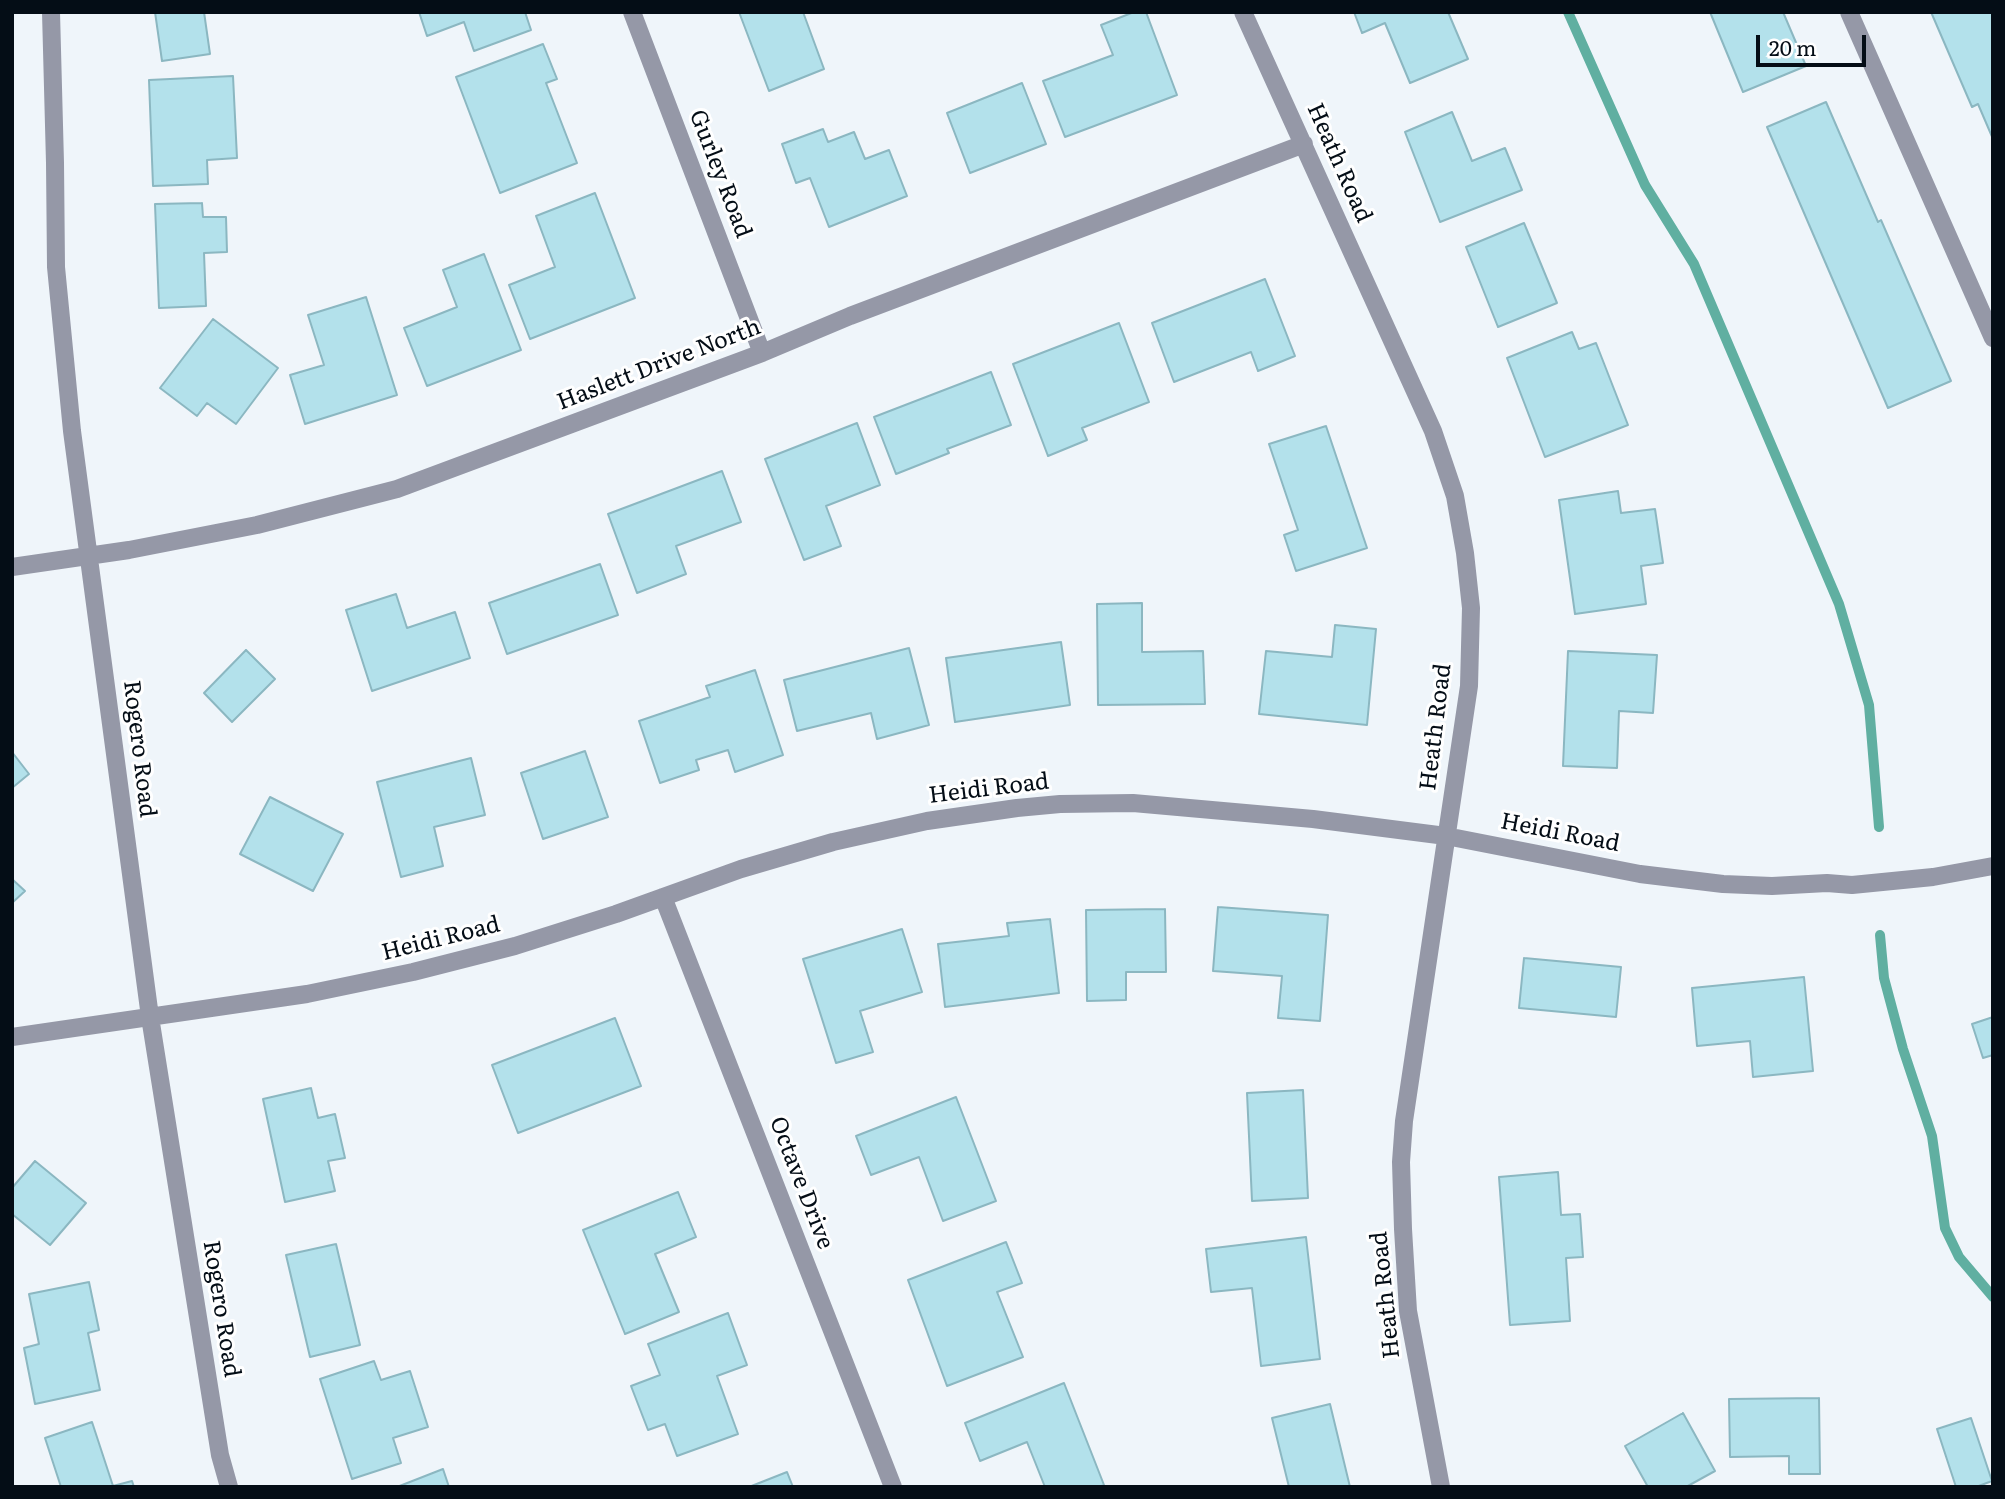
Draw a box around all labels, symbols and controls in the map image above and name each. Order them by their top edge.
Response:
scale bar [1760,21,1870,65]
text: 20 m [1769,31,1816,62]
street label: Heath Road [1300,99,1378,227]
street label: Gurley Road [683,106,757,242]
street label: Haslett Drive North [553,313,765,417]
street label: Heath Road [1415,662,1457,792]
street label: Rogero Road [117,679,161,819]
street label: Heidi Road [927,768,1051,810]
street label: Heidi Road [1498,808,1622,858]
street label: Heidi Road [379,911,503,967]
street label: Octave Drive [763,1113,839,1253]
street label: Heath Road [1366,1230,1406,1360]
street label: Rogero Road [197,1239,245,1379]

